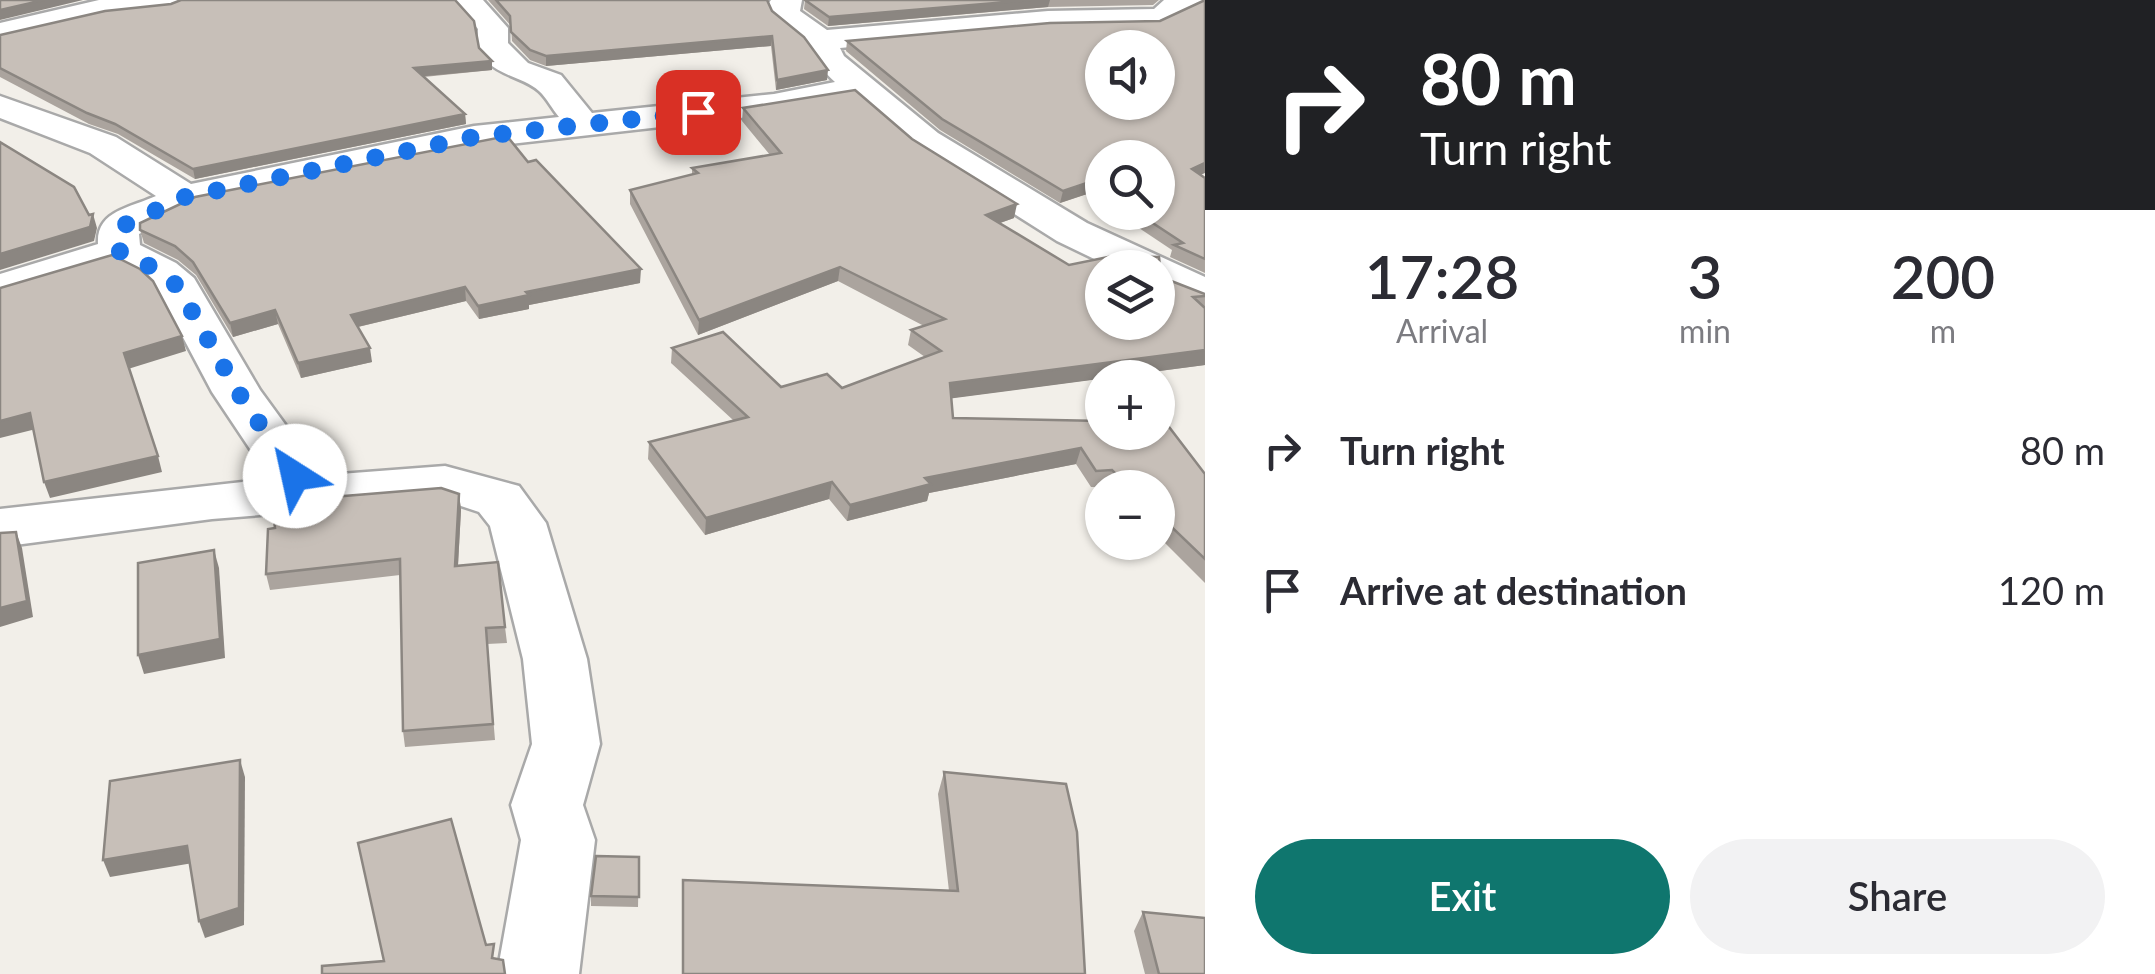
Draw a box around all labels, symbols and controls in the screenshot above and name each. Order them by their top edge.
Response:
map controls [1085,30,1175,560]
button: sound [1085,30,1175,120]
text: 80 m [1420,36,1577,120]
icon: right [1255,40,1385,170]
pin [656,70,741,155]
icon: arrive [671,85,726,140]
text: Turn right [1420,121,1611,175]
button: search [1085,140,1175,230]
text: 17:28 [1365,240,1519,312]
text: 3 [1688,240,1722,312]
text: 200 [1891,240,1995,312]
button: layers [1085,250,1175,340]
text: Arrival [1396,311,1488,350]
text: min [1679,311,1731,350]
text: m [1930,311,1956,350]
button: + [1085,360,1175,450]
icon: right [1255,423,1310,478]
position arrow [243,424,347,528]
text: Turn right [1340,427,1505,473]
text: 80 m [2020,427,2105,473]
button: − [1085,470,1175,560]
icon: arrive [1255,563,1310,618]
text: Arrive at destination [1340,567,1687,613]
text: 120 m [1998,567,2105,613]
button: Exit [1255,839,1670,954]
button: Share [1690,839,2105,954]

